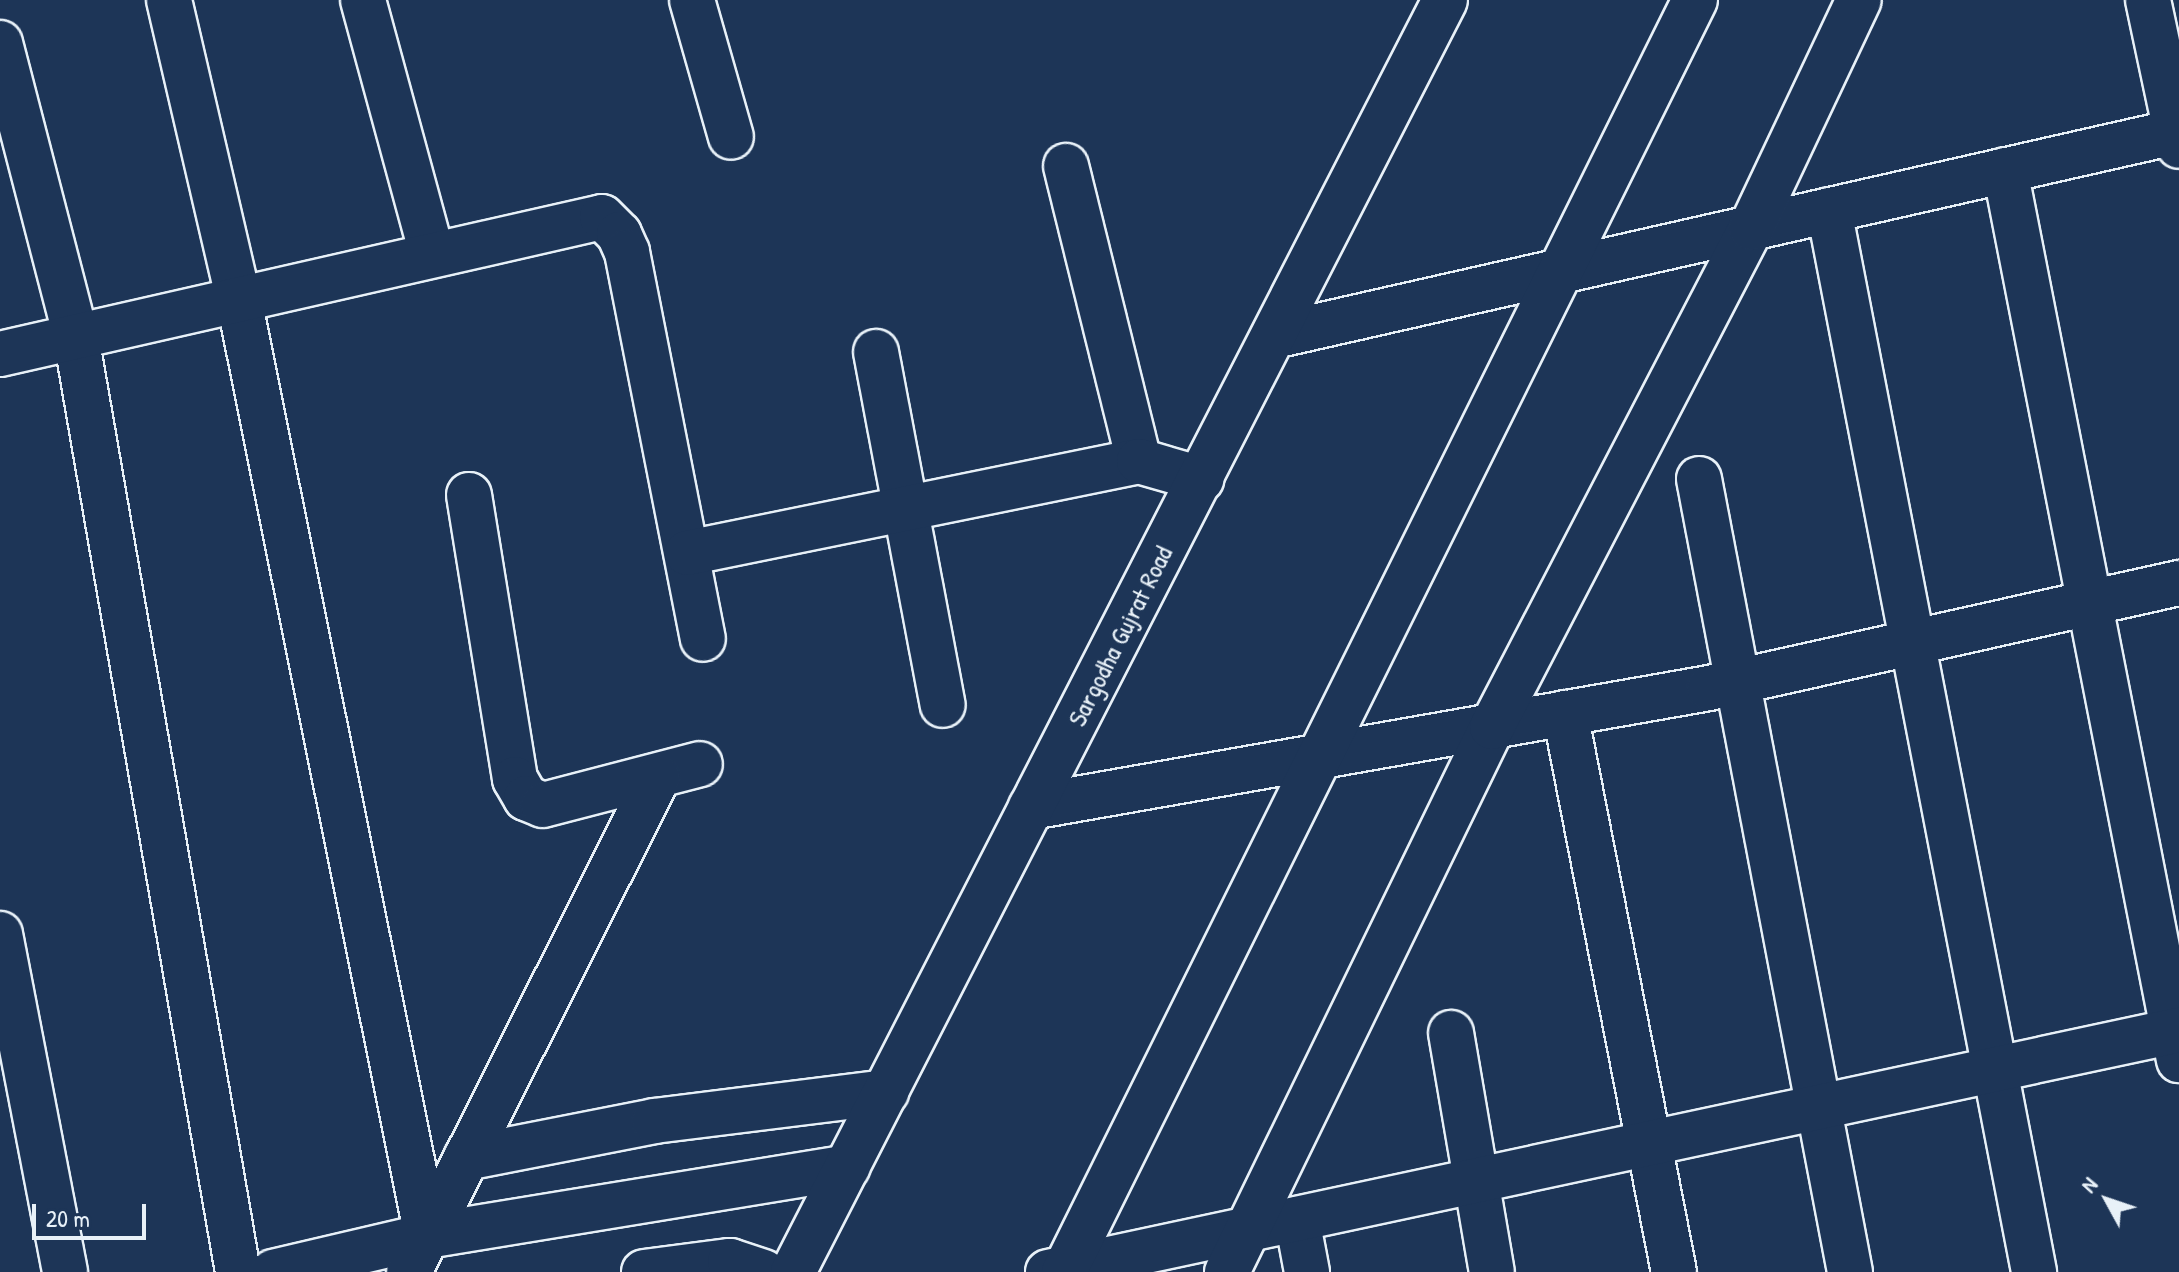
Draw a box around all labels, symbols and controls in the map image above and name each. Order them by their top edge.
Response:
street label: Sargodha Gujrat Road [1061,541,1179,731]
north arrow [2067,1160,2147,1240]
text: N [2073,1170,2104,1199]
scale bar [36,1188,150,1238]
text: 20 m [46,1202,90,1234]

